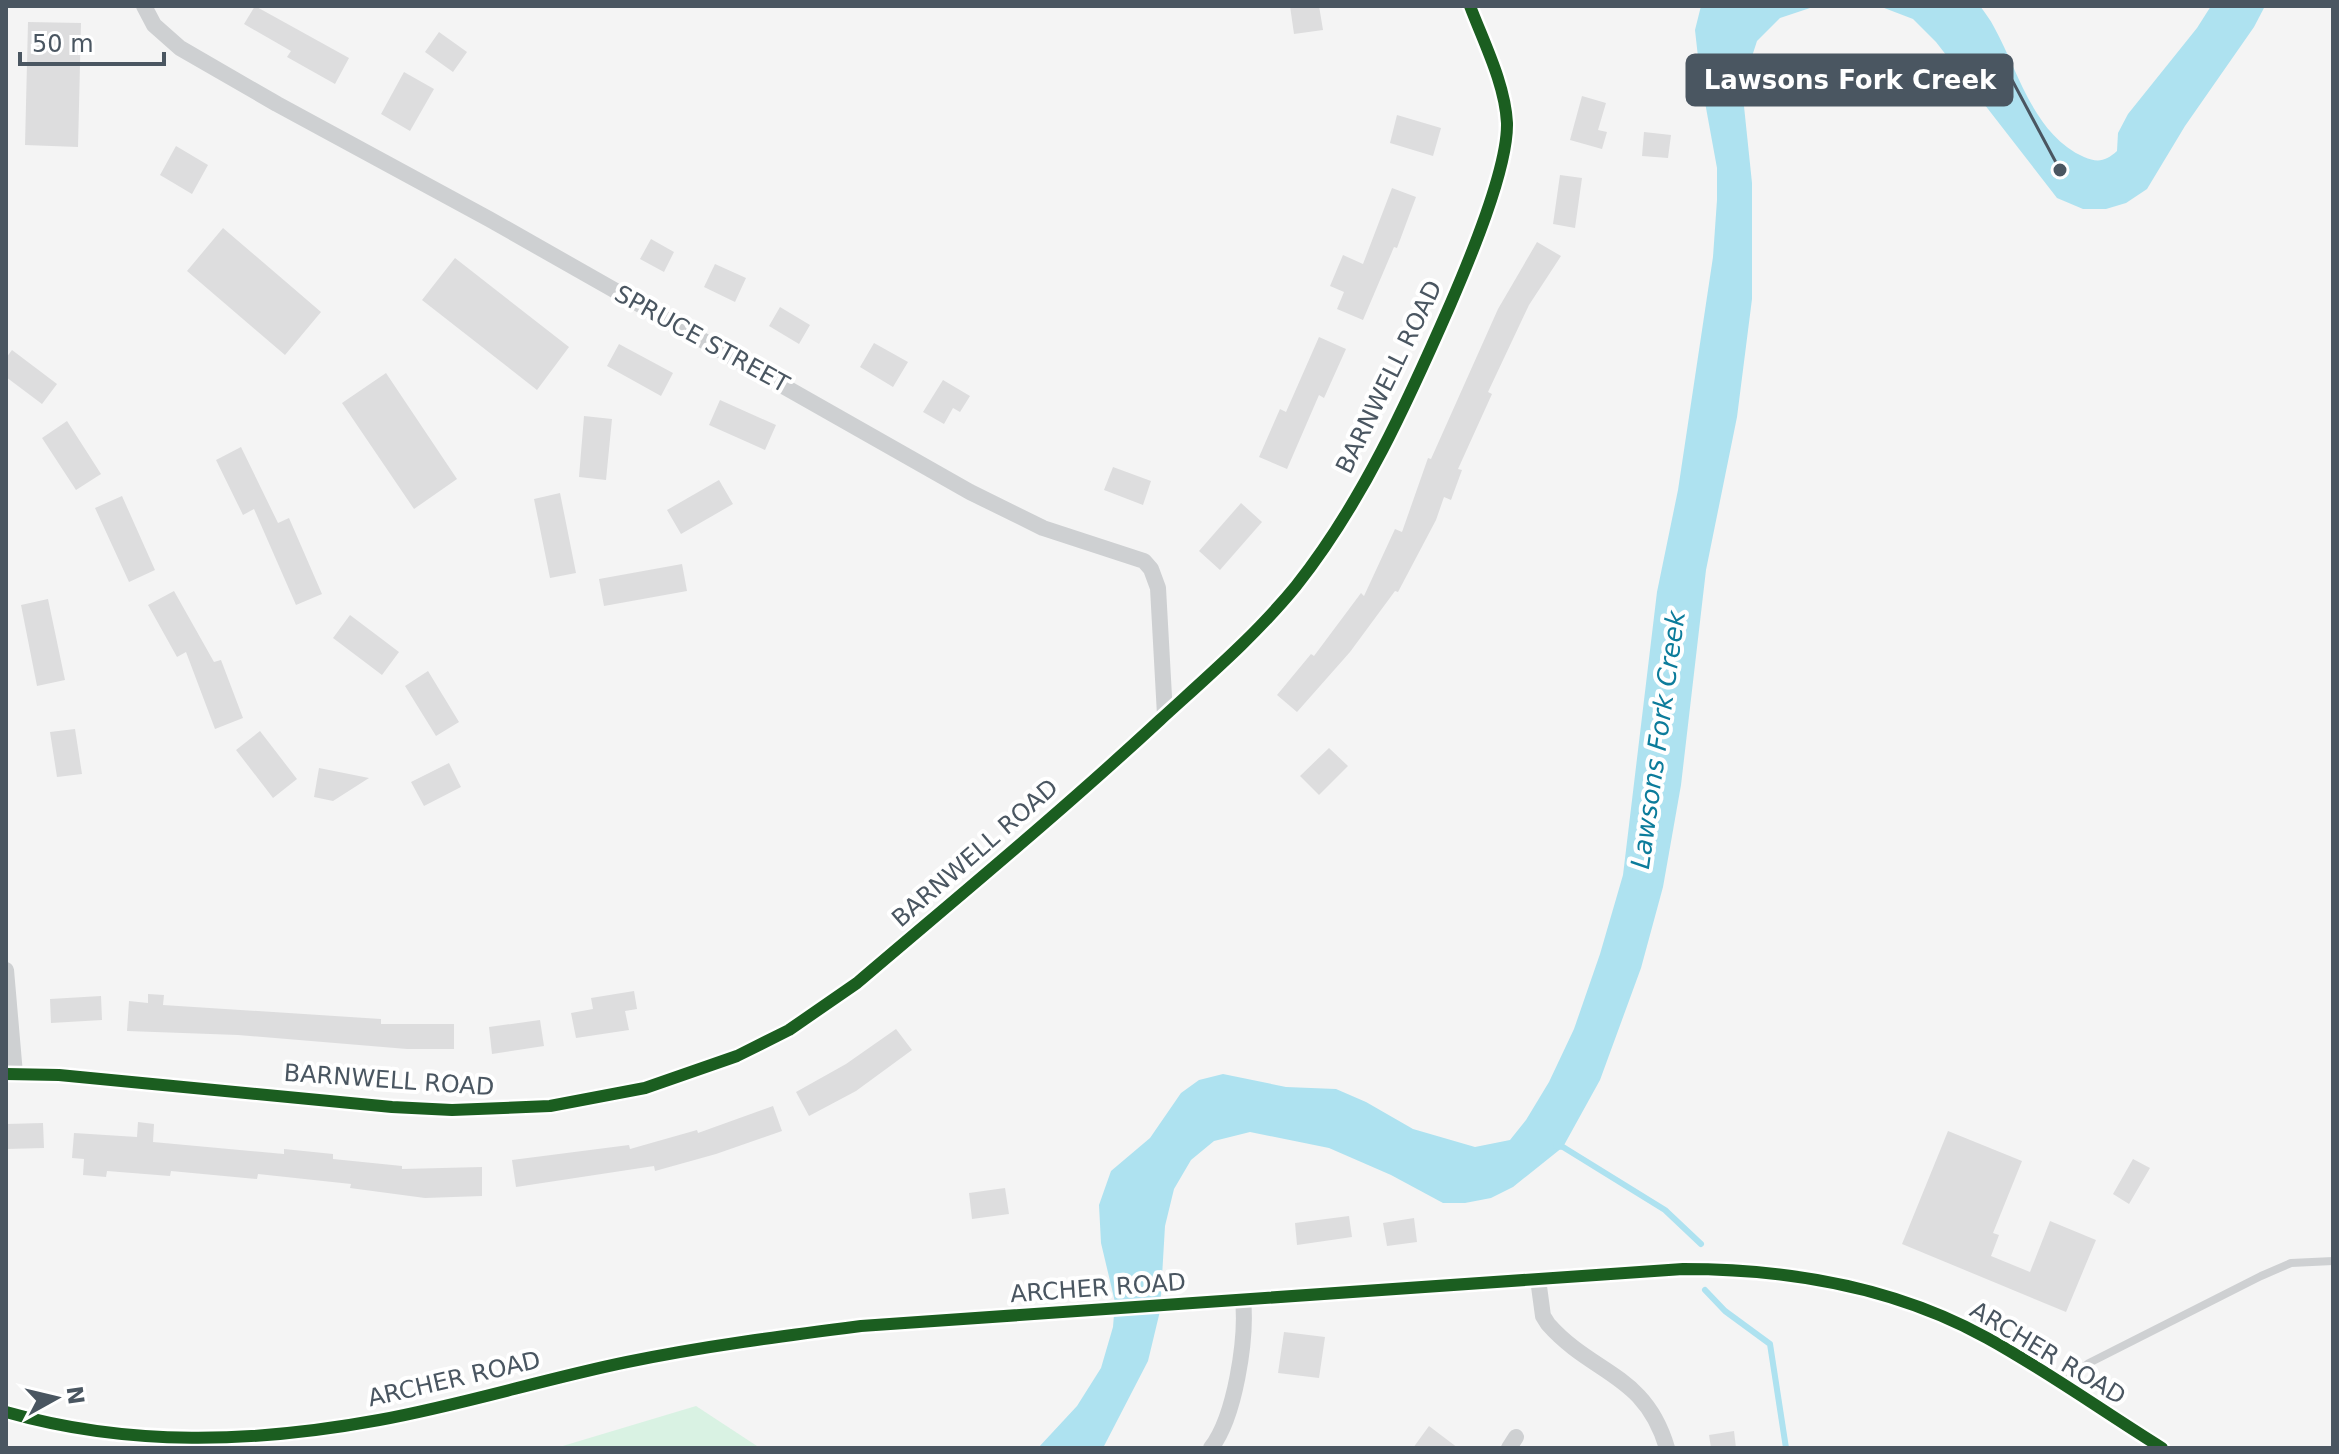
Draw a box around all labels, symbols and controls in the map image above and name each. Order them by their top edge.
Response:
scale bar [20,16,164,66]
text: 50 m [32,30,94,58]
callout: Lawsons Fork Creek [1687,55,2012,105]
text: Lawsons Fork Creek [1704,65,1997,95]
street label: BARNWELL ROAD [1330,276,1448,478]
street label: SPRUCE STREET [610,279,794,399]
water label: Lawsons Fork Creek [1625,608,1691,871]
street label: BARNWELL ROAD [886,773,1064,933]
street label: BARNWELL ROAD [283,1059,495,1101]
street label: ARCHER ROAD [1009,1268,1187,1308]
street label: ARCHER ROAD [1965,1296,2131,1410]
street label: ARCHER ROAD [365,1346,543,1412]
north arrow [16,1358,96,1438]
text: N [62,1384,89,1406]

